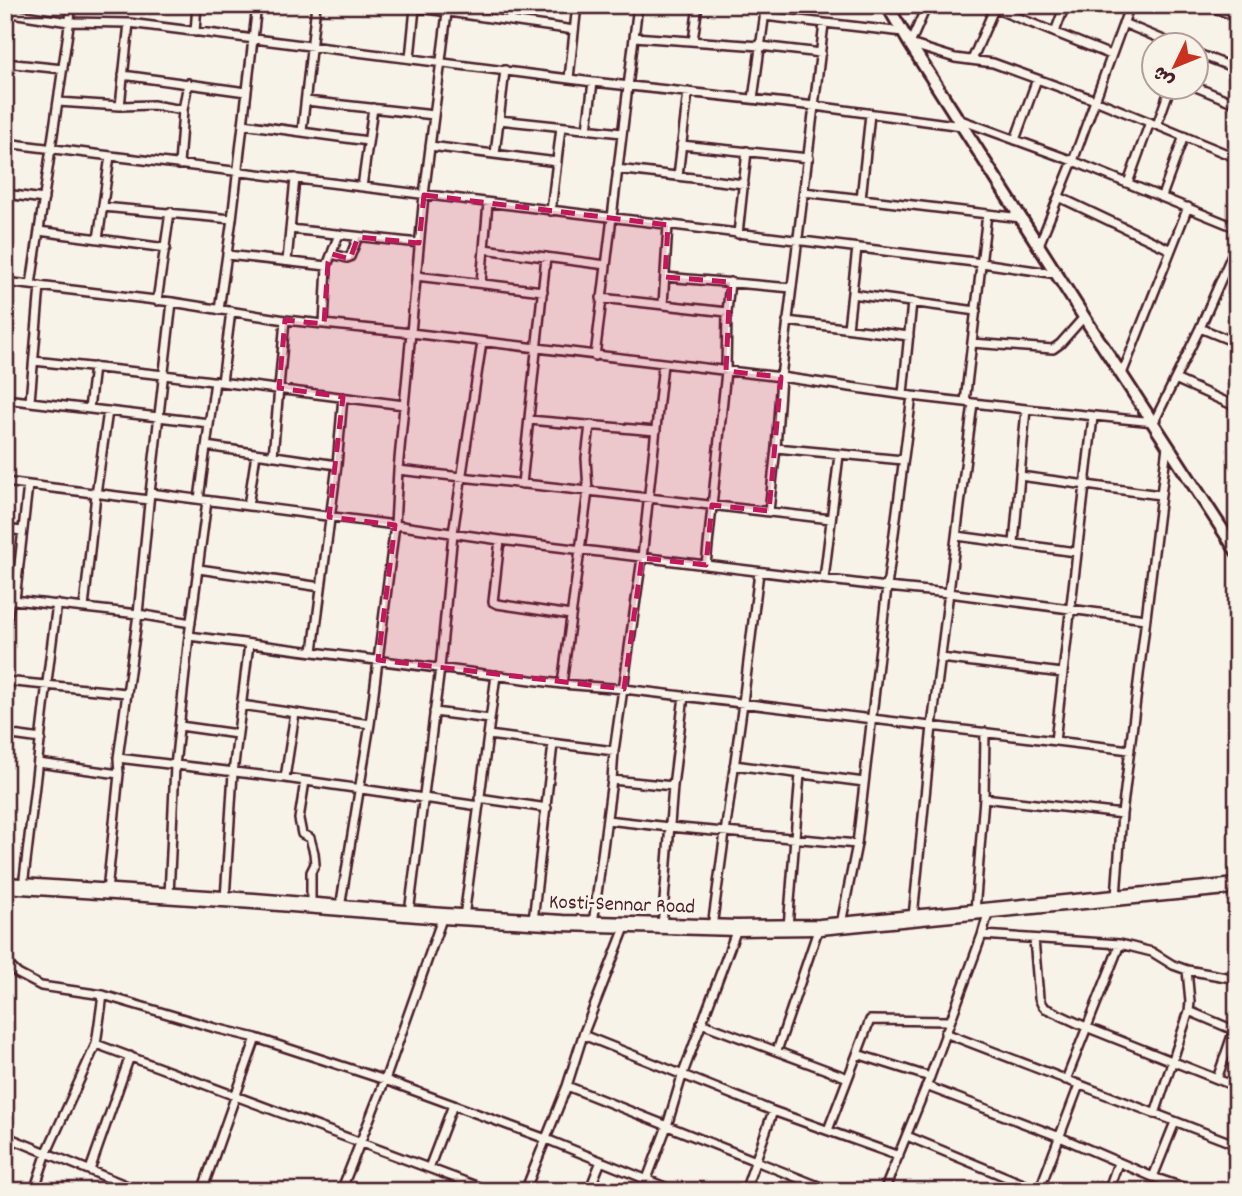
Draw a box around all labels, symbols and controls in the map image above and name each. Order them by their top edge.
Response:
north arrow [1140,32,1210,102]
text: ش [1148,58,1182,92]
street label: Kosti-Sennar Road [548,888,696,924]

